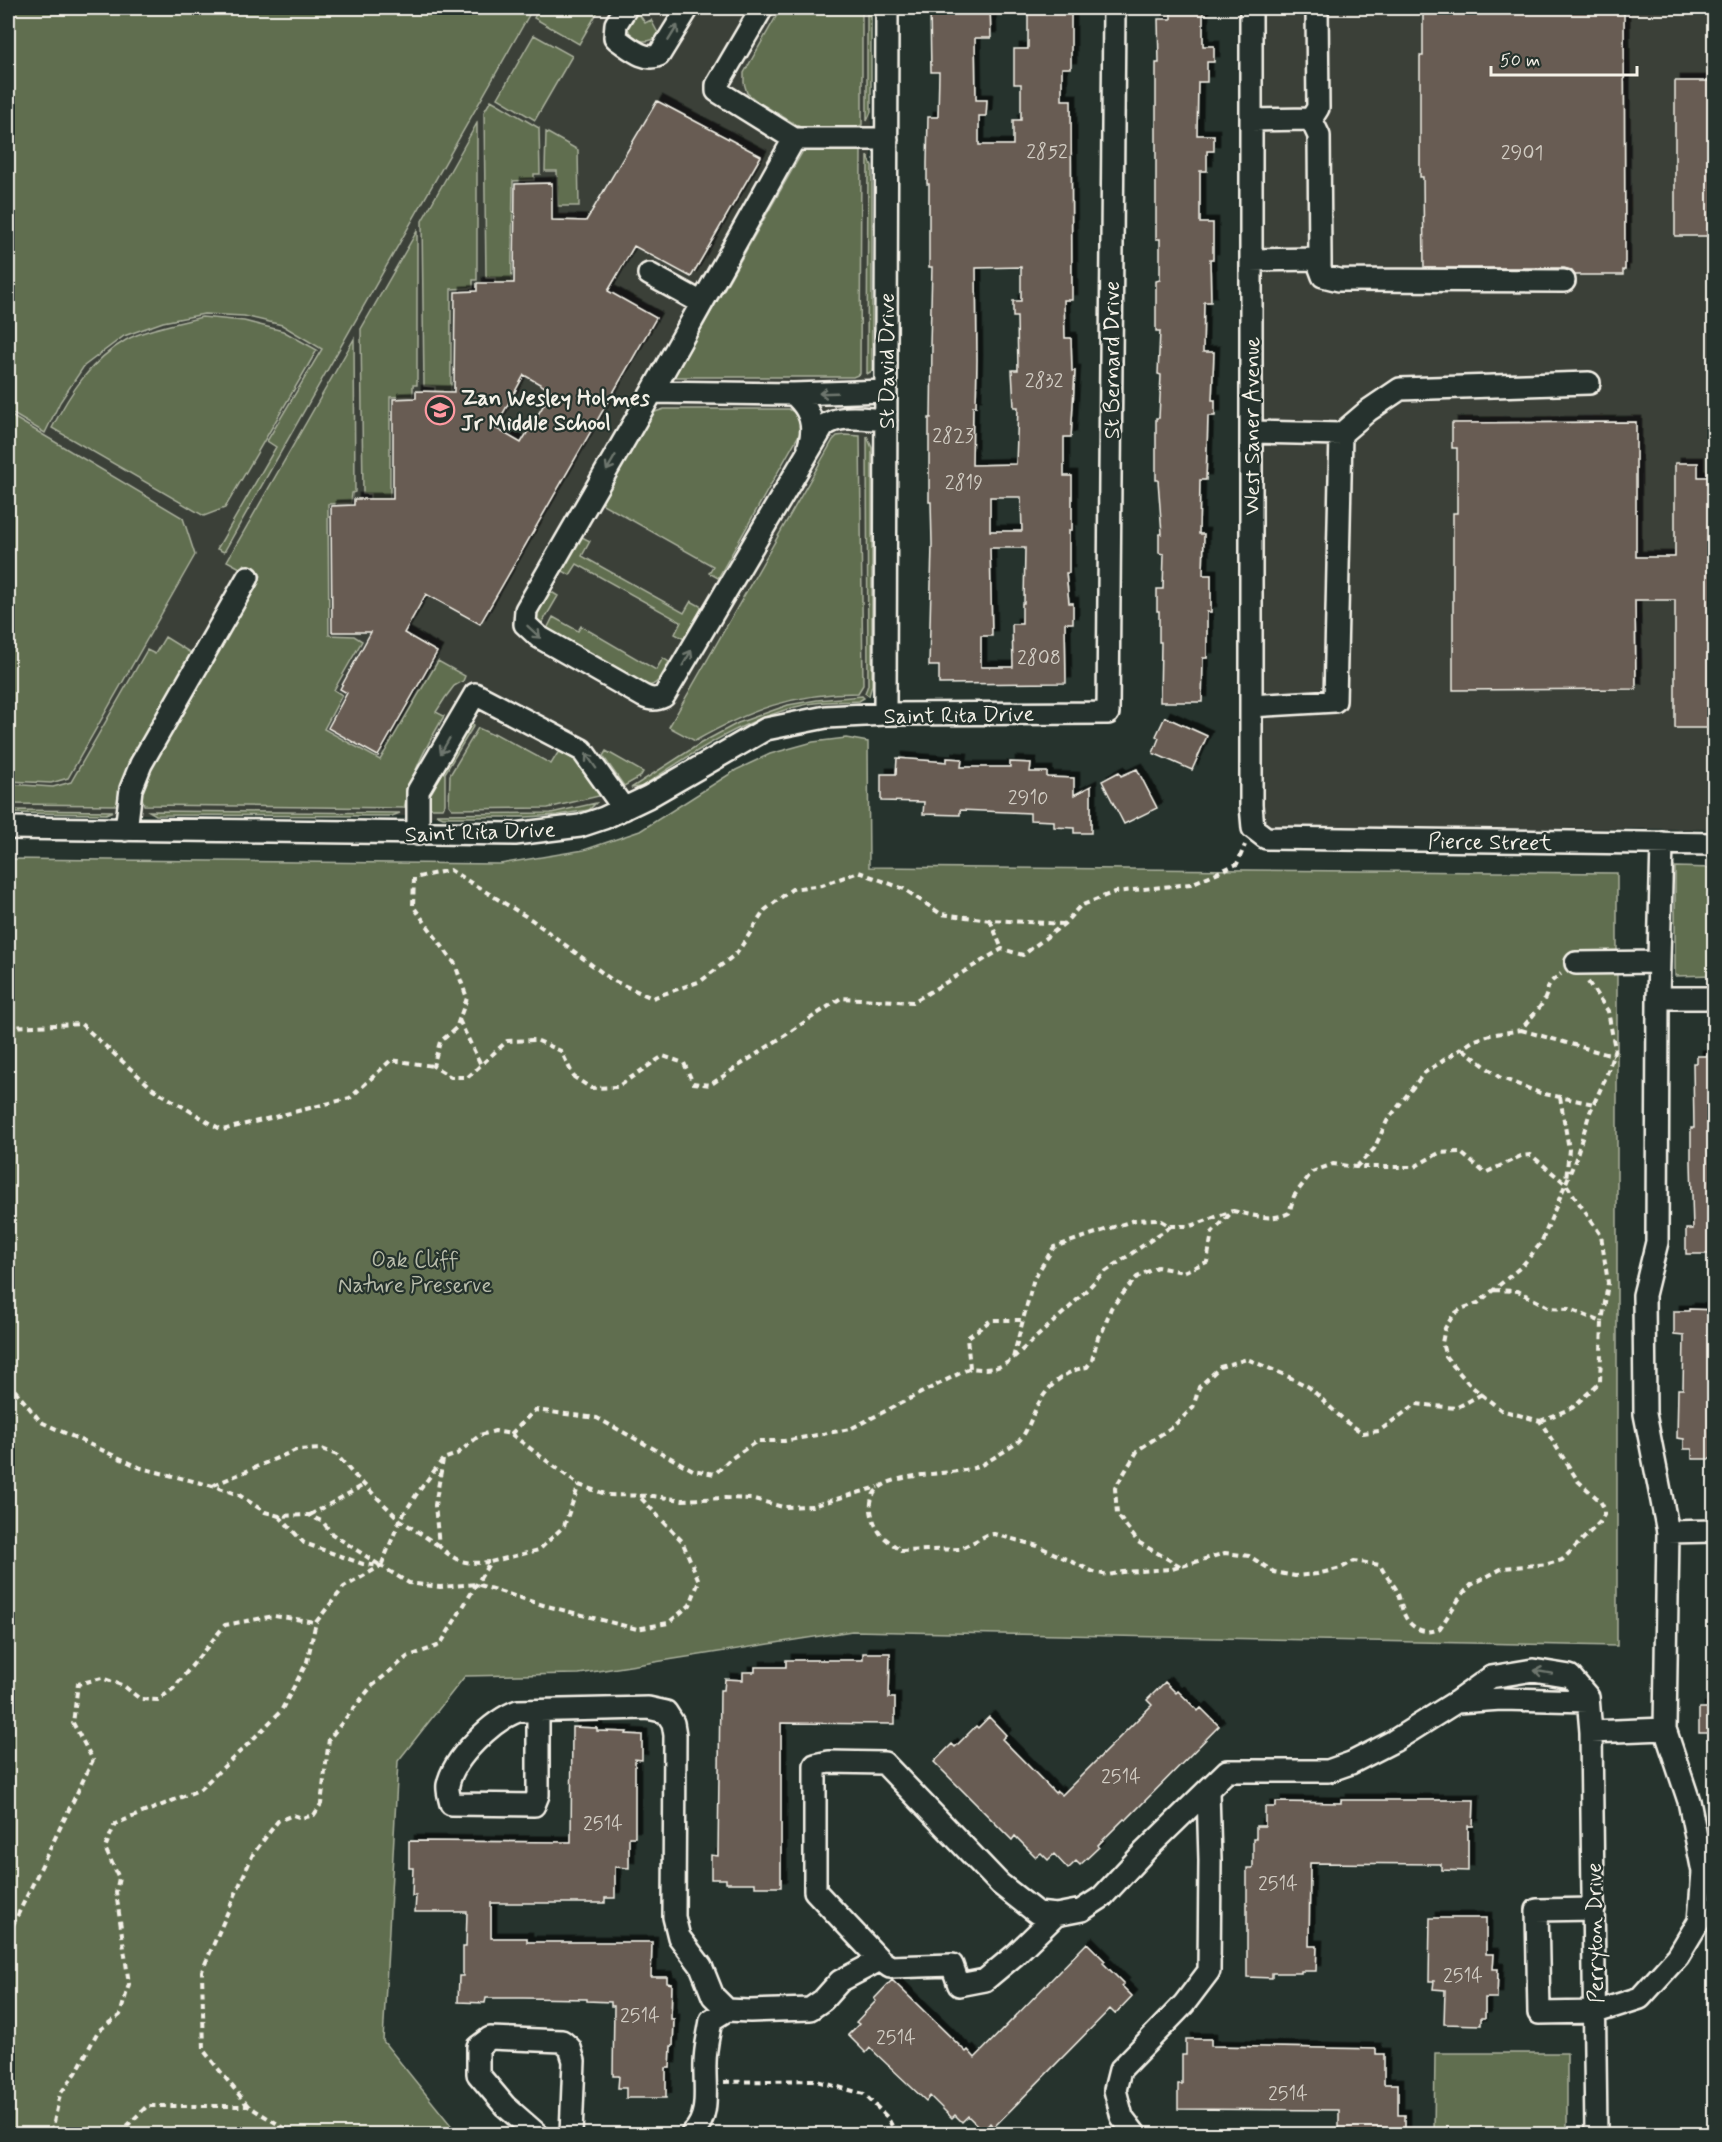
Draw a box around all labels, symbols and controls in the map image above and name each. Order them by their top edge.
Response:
one-way arrow [667,25,679,42]
scale bar [1491,39,1636,77]
text: 50 m [1500,49,1540,73]
house number: 2852 [1026,139,1068,166]
house number: 2901 [1501,140,1543,167]
street label: St Bernard Drive [1099,281,1127,439]
street label: St David Drive [874,293,902,429]
street label: West Saner Avenue [1239,337,1267,515]
house number: 2832 [1025,368,1064,395]
place label: Zan Wesley Holmes Jr Middle School [461,385,650,438]
one-way arrow [818,387,838,398]
school or university icon: Zan Wesley Holmes Jr Middle School [424,394,456,426]
house number: 2823 [932,423,974,450]
one-way arrow [605,454,616,472]
house number: 2819 [945,470,983,497]
one-way arrow [526,624,541,639]
house number: 2808 [1017,645,1061,672]
one-way arrow [682,650,694,667]
street label: Saint Rita Drive [883,701,1035,731]
one-way arrow [438,737,450,754]
one-way arrow [584,753,597,770]
house number: 2910 [1008,785,1048,812]
street label: Saint Rita Drive [404,816,556,850]
street label: Pierce Street [1428,828,1552,858]
park label: Oak Cliff Nature Preserve [338,1247,492,1300]
one-way arrow [1534,1666,1554,1677]
house number: 2514 [1101,1764,1141,1791]
house number: 2514 [583,1811,623,1838]
street label: Perryton Drive [1581,1863,1611,2003]
house number: 2514 [1258,1871,1298,1898]
house number: 2514 [1443,1963,1483,1990]
house number: 2514 [620,2003,660,2030]
house number: 2514 [876,2025,916,2052]
house number: 2514 [1268,2081,1308,2108]

